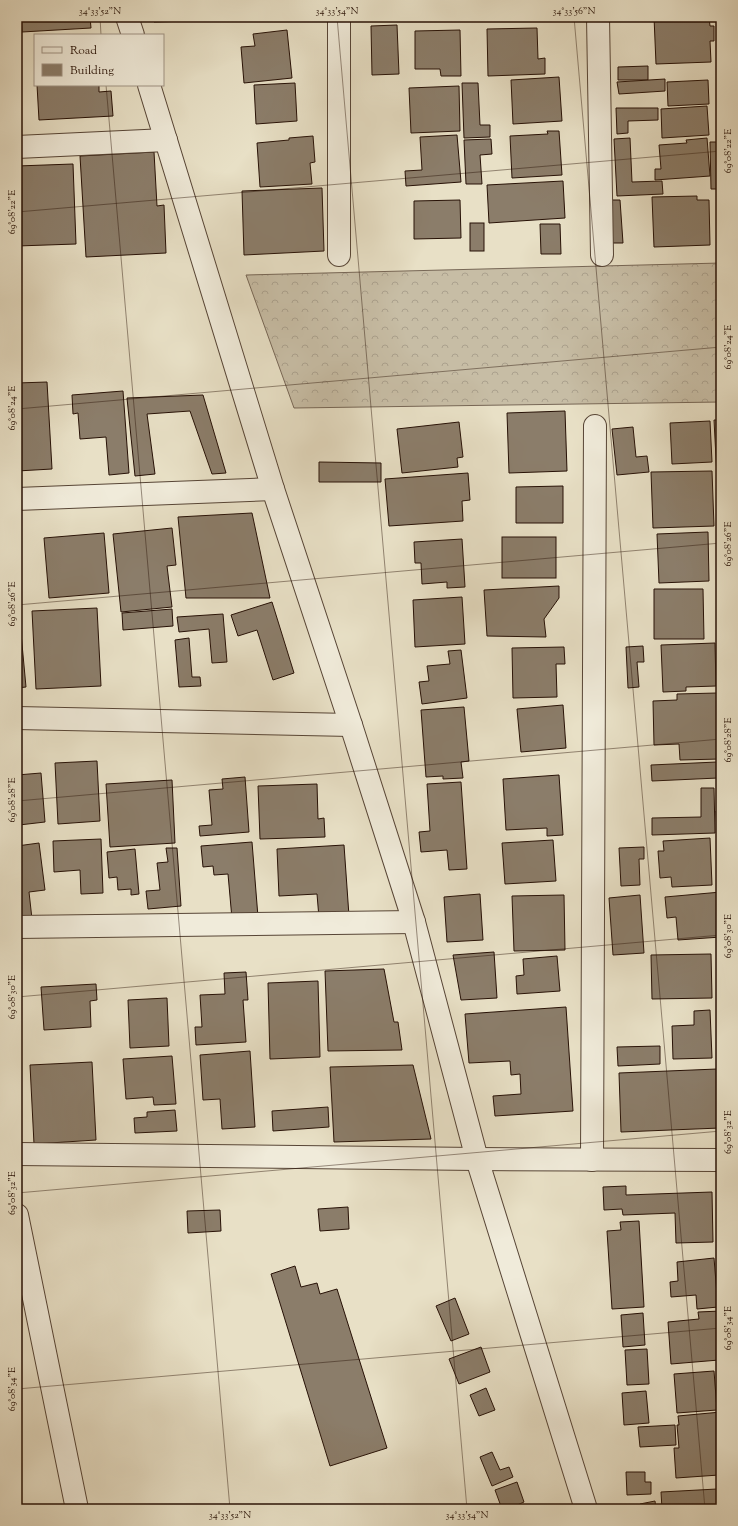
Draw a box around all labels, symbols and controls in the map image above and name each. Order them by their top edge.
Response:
text: 34°33'52"N [79,4,121,19]
text: 34°33'54"N [316,4,358,19]
text: 34°33'56"N [553,4,595,19]
legend [34,34,164,86]
text: Road [70,42,97,60]
text: Building [70,62,114,80]
text: 69°08'22"E [721,129,736,173]
text: 69°08'22"E [5,190,20,234]
text: 69°08'24"E [721,325,736,369]
text: 69°08'24"E [5,386,20,430]
text: 69°08'26"E [721,522,736,566]
text: 69°08'26"E [5,582,20,626]
text: 69°08'28"E [721,718,736,762]
text: 69°08'28"E [5,778,20,822]
text: 69°08'30"E [721,914,736,958]
text: 69°08'30"E [5,975,20,1019]
text: 69°08'32"E [721,1110,736,1154]
text: 69°08'32"E [5,1171,20,1215]
text: 69°08'34"E [721,1306,736,1350]
text: 69°08'34"E [5,1367,20,1411]
text: 34°33'52"N [209,1508,251,1523]
text: 34°33'54"N [446,1508,488,1523]

